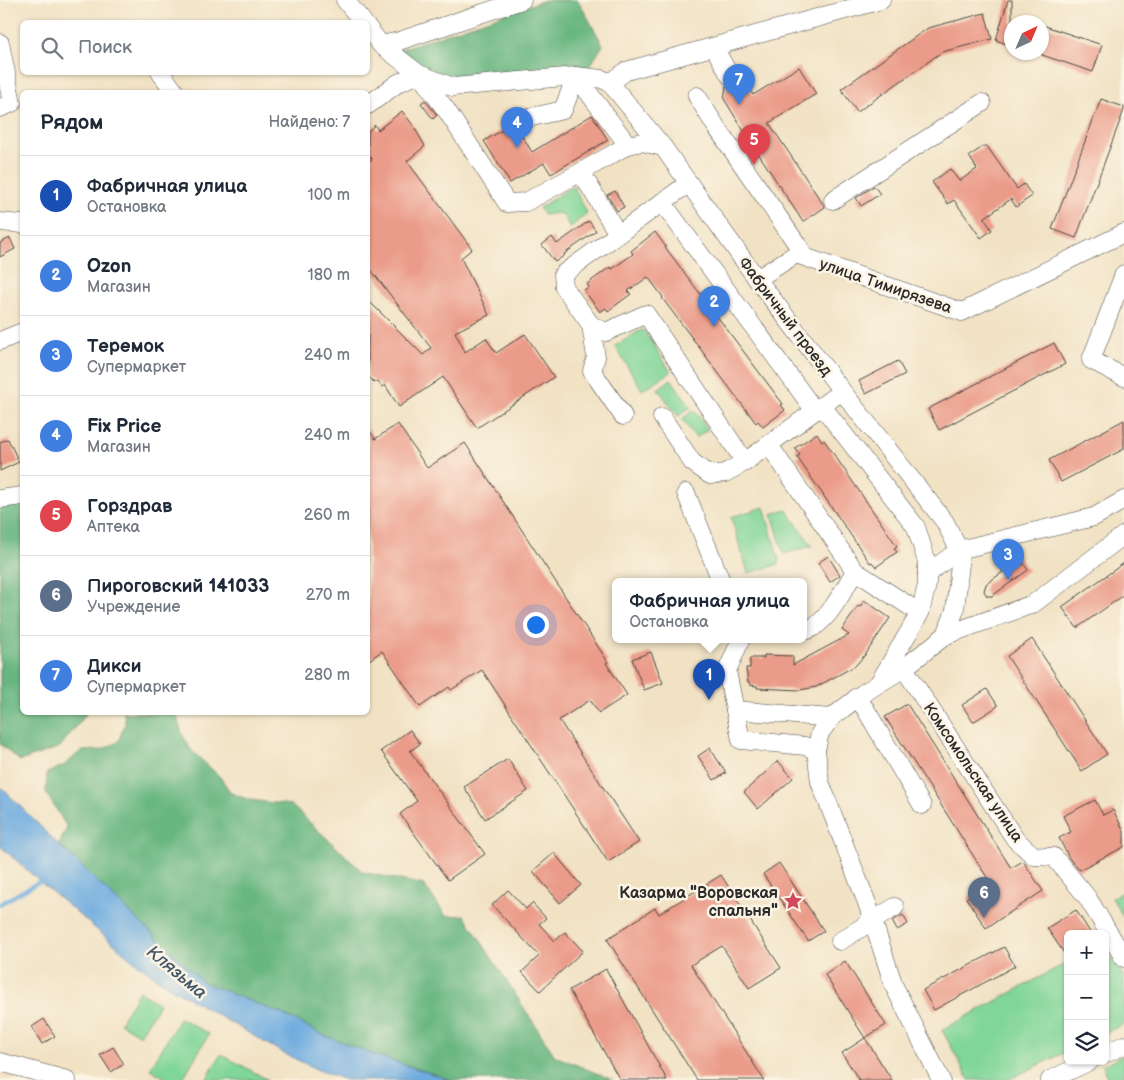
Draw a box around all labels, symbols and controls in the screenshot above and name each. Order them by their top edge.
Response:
north arrow [1004,15,1049,60]
search box [20,20,370,75]
icon: search [38,34,66,62]
text: Поиск [78,36,132,59]
pin: 7 [723,64,755,105]
pin: 4 [501,107,533,148]
text: Рядом [40,110,103,135]
text: Найдено: 7 [268,113,350,132]
pin: 5 [738,124,770,165]
text: Фабричная улица [87,175,247,198]
text: 1 [53,186,59,205]
text: 100 m [307,186,350,205]
text: Остановка [87,198,166,217]
street label: Фабричный проезд [734,254,836,380]
text: Ozon [87,255,131,278]
street label: улица Тимирязева [817,255,955,318]
text: 2 [51,266,61,285]
text: 180 m [308,266,350,285]
text: Магазин [87,278,151,297]
pin: 2 [698,286,730,327]
text: Теремок [87,335,164,358]
text: 3 [51,346,61,365]
text: 240 m [304,346,350,365]
text: Супермаркет [87,358,186,377]
text: Fix Price [87,415,161,438]
text: 4 [51,426,61,445]
text: 240 m [304,426,350,445]
text: Магазин [87,438,151,457]
text: Горздрав [87,495,172,518]
text: 5 [51,506,61,525]
text: 260 m [304,506,350,525]
text: Аптека [87,518,140,537]
pin: 3 [992,539,1024,580]
text: Пироговский 141033 [87,575,269,598]
popup [612,578,807,643]
text: 6 [51,586,61,605]
text: 270 m [306,586,350,605]
text: Фабричная улица [629,590,790,613]
text: Учреждение [87,598,180,617]
your location [523,612,549,638]
text: Остановка [629,613,709,632]
text: Дикси [87,655,141,678]
pin: 1 [693,659,725,700]
text: 7 [52,666,60,685]
text: 280 m [304,666,350,685]
text: Супермаркет [87,678,186,697]
street label: Комсомольская улица [919,699,1027,847]
pin: 6 [968,877,1000,918]
place label: Казарма "Воровская спальня" [619,884,778,921]
place icon: Казарма "Воровская спальня" [782,890,804,912]
map controls [1064,930,1109,1065]
button: + [1064,930,1109,975]
water label: Клязьма [142,941,211,1004]
button: − [1064,975,1109,1020]
button: layers [1064,1020,1109,1065]

